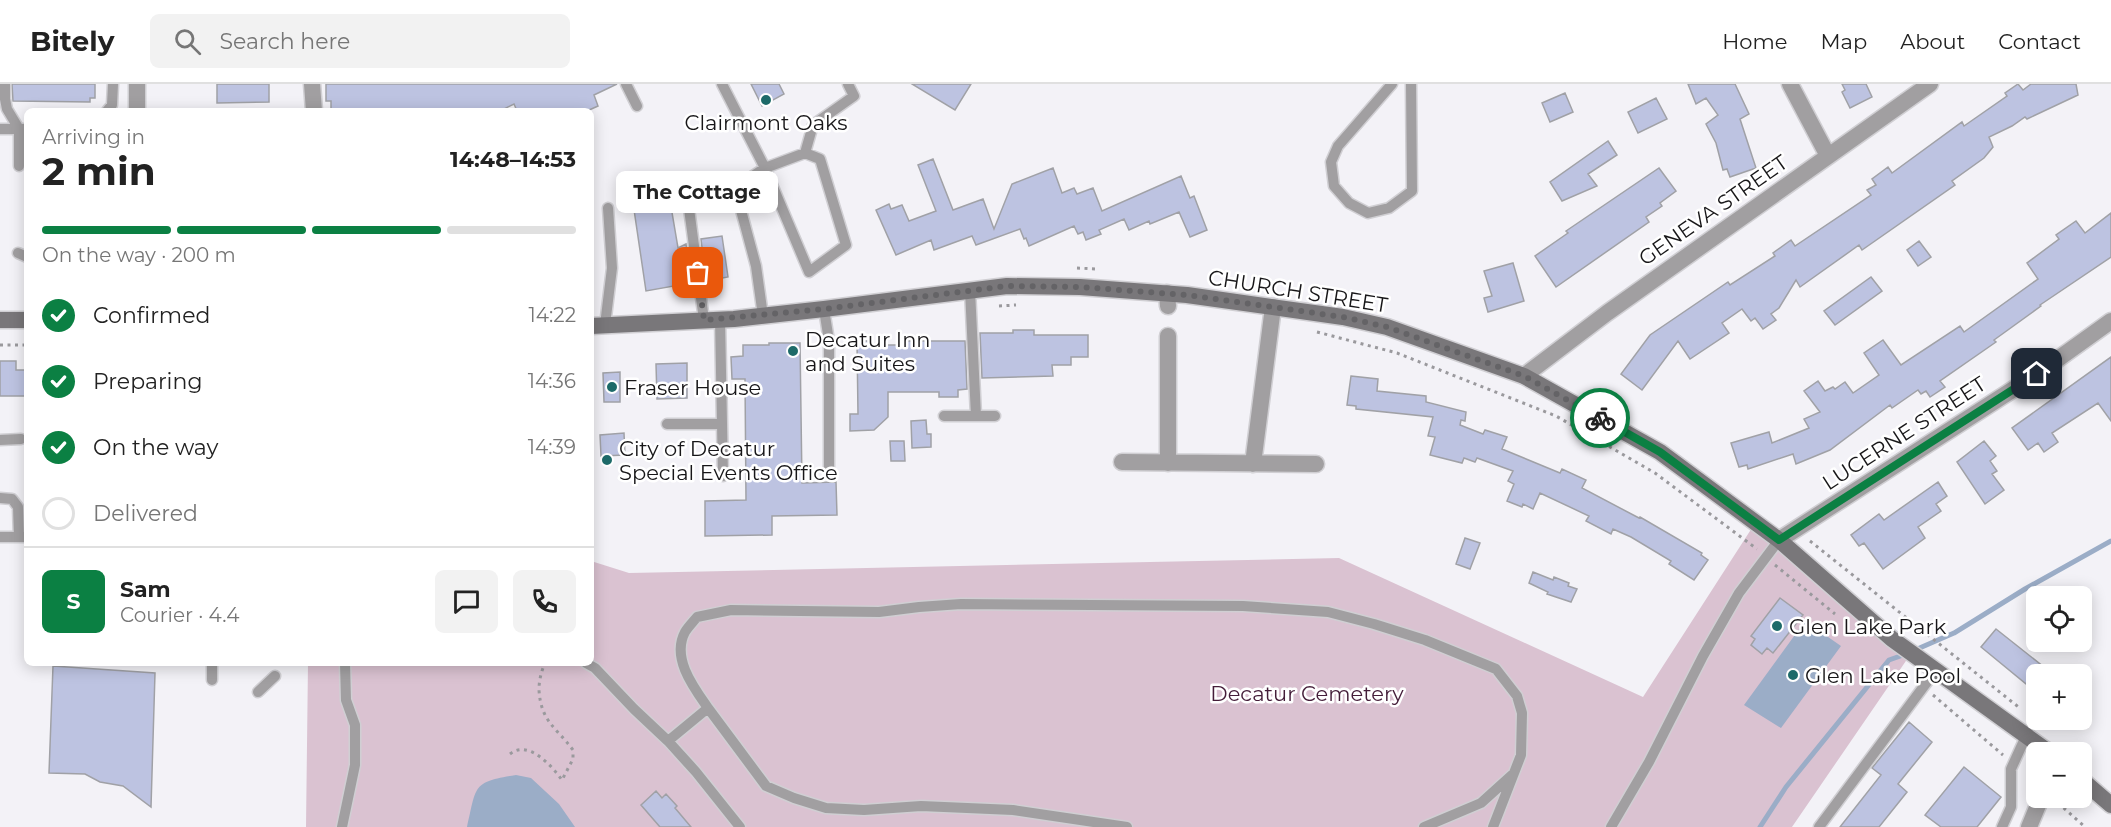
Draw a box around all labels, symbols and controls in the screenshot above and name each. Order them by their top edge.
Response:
search box [150,14,570,68]
text: Bitely [30,24,114,58]
icon: search [171,25,204,58]
text: Search here [219,28,350,55]
text: Home [1722,29,1787,54]
text: Map [1820,29,1867,54]
text: About [1900,29,1965,54]
text: Contact [1998,29,2081,54]
marker: Clairmont Oaks [759,93,773,107]
place label: Clairmont Oaks [685,110,847,135]
text: Arriving in [42,125,145,149]
text: 14:48–14:53 [450,146,576,173]
text: 2 min [42,147,156,195]
street label: GENEVA STREET [1634,149,1792,271]
callout: The Cottage [617,171,779,213]
text: The Cottage [633,180,761,204]
text: On the way · 200 m [42,243,236,267]
pin [672,247,723,298]
icon: bag [681,256,714,289]
street label: CHURCH STREET [1206,264,1390,318]
icon: check [42,299,75,332]
text: Confirmed [93,302,210,329]
text: 14:22 [528,303,576,327]
place label: Decatur Inn and Suites [805,327,931,376]
marker: Decatur Inn and Suites [786,344,800,358]
pin [2011,348,2062,399]
icon: home [2020,357,2053,390]
icon: check [42,365,75,398]
text: Preparing [93,368,202,395]
text: 14:36 [528,369,576,393]
street label: LUCERNE STREET [1818,371,1990,495]
place label: Fraser House [624,375,761,400]
marker: Fraser House [605,380,619,394]
courier [1570,388,1630,448]
icon: bike [1584,402,1617,435]
icon: check [42,431,75,464]
text: On the way [93,434,218,461]
text: 14:39 [528,435,576,459]
place label: City of Decatur Special Events Office [619,436,838,485]
marker: City of Decatur Special Events Office [600,453,614,467]
text: Delivered [93,500,198,527]
button: chat [435,570,498,633]
button: phone [513,570,576,633]
text: Sam [120,576,171,603]
map controls [2026,586,2092,808]
button: locate [2026,586,2092,652]
text: S [66,588,81,615]
text: Courier · 4.4 [120,603,239,627]
place label: Glen Lake Park [1789,614,1947,639]
marker: Glen Lake Park [1770,619,1784,633]
place label: Glen Lake Pool [1805,663,1961,688]
button: + [2026,664,2092,730]
marker: Glen Lake Pool [1786,668,1800,682]
park label: Decatur Cemetery [1210,681,1404,706]
button: − [2026,742,2092,808]

